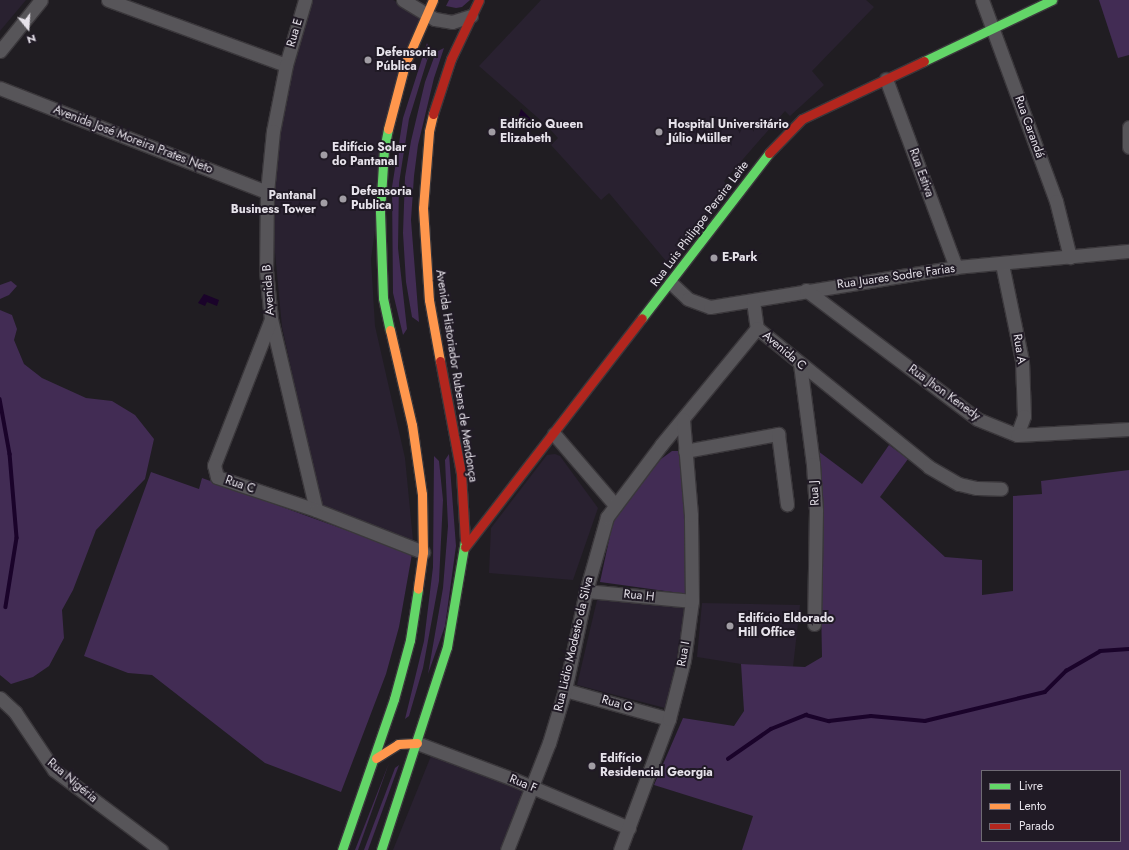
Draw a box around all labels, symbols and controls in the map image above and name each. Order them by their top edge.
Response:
north arrow [8,8,48,48]
street label: Rua E [284,17,306,49]
text: N [25,30,38,48]
place label: Defensoria Pública [376,46,437,74]
marker: Defensoria Pública [363,55,373,65]
street label: Rua Carandá [1011,94,1047,160]
street label: Avenida José Moreira Prates Neto [51,103,215,177]
place label: Edifício Queen Elizabeth [500,118,583,146]
place label: Hospital Universitário Júlio Müller [668,118,789,146]
marker: Hospital Universitário Júlio Müller [653,126,665,138]
marker: Edifício Queen Elizabeth [487,127,497,137]
place label: Edifício Solar do Pantanal [332,141,407,169]
street label: Rua Estiva [906,147,936,199]
marker: Edifício Solar do Pantanal [319,150,329,160]
street label: Rua Luis Philippe Pereira Leite [648,158,752,290]
place label: Defensoria Publica [351,185,412,213]
place label: Pantanal Business Tower [231,189,316,217]
marker: Defensoria Publica [338,194,348,204]
marker: Pantanal Business Tower [319,198,329,208]
place label: E-Park [722,251,757,265]
marker: E-Park [709,253,719,263]
street label: Rua Juares Sodre Farias [836,262,956,292]
street label: Avenida B [260,264,278,316]
street label: Avenida Historiador Rubens de Mendonça [432,269,480,483]
street label: Avenida C [759,329,809,373]
street label: Rua A [1010,333,1028,365]
street label: Rua Jhon Kenedy [905,362,983,424]
street label: Rua C [223,473,257,497]
street label: Rua J [807,480,823,506]
street label: Rua Lidio Modesto da Silva [551,575,597,713]
street label: Rua H [623,587,655,605]
place label: Edifício Eldorado Hill Office [738,612,834,640]
marker: Edifício Eldorado Hill Office [725,621,735,631]
street label: Rua I [675,640,693,668]
street label: Rua G [600,693,634,715]
place label: Edifício Residencial Georgia [600,752,713,780]
street label: Rua Nigéria [44,756,100,806]
marker: Edifício Residencial Georgia [587,761,597,771]
legend [981,770,1121,842]
street label: Rua F [507,772,539,796]
text: Livre [1019,777,1043,795]
text: Lento [1019,797,1046,815]
text: Parado [1019,817,1054,835]

